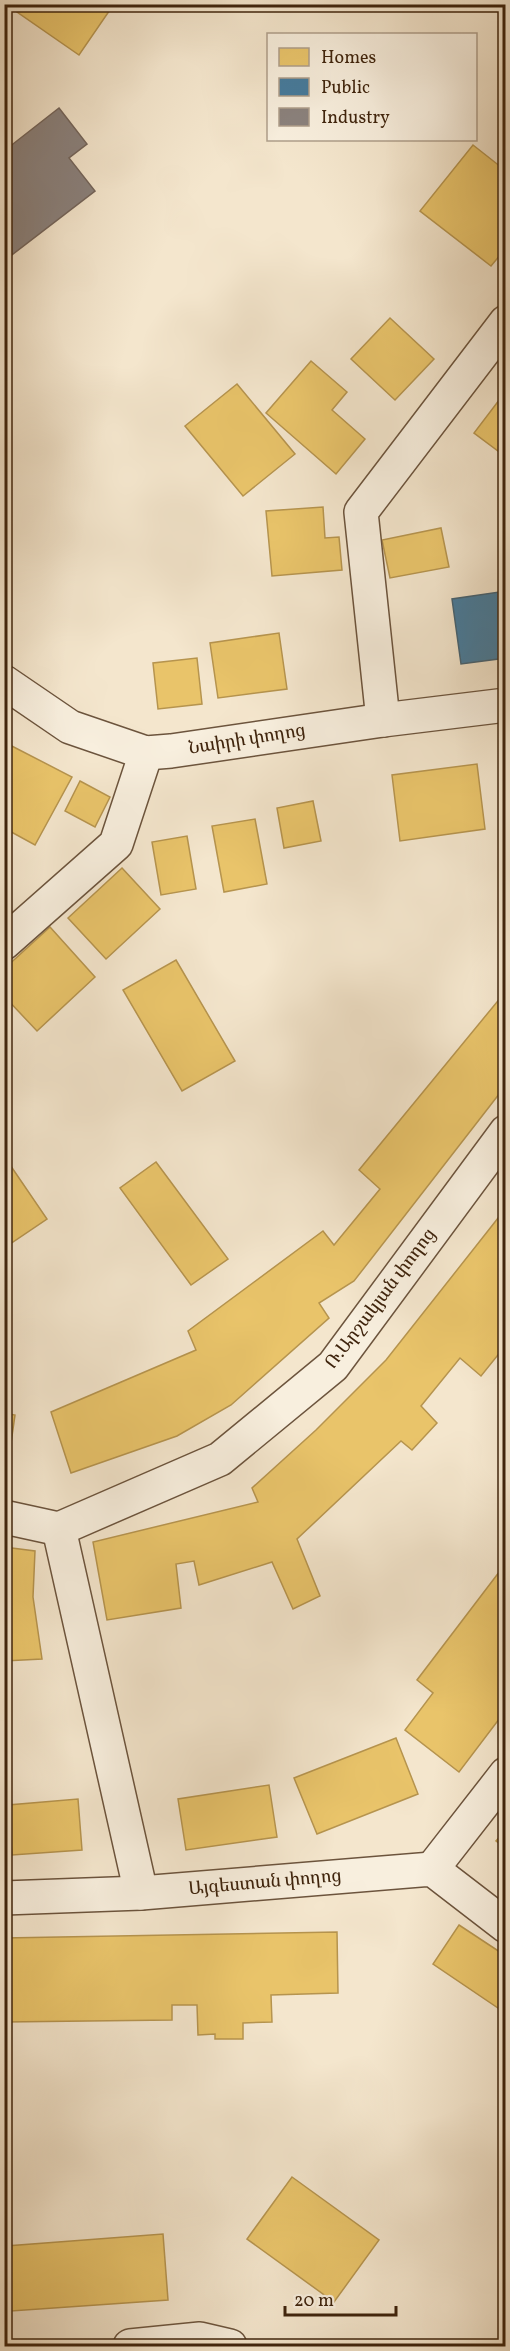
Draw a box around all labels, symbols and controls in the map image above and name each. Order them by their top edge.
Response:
legend [267,33,477,141]
text: Homes [321,46,376,71]
text: Public [321,76,370,101]
text: Industry [321,106,390,131]
street label: Նաիրի փողոց [187,718,307,762]
street label: Ռ.Արշակյան փողոց [320,1223,442,1375]
street label: Այգեստան փողոց [187,1864,343,1902]
scale bar [285,2279,396,2317]
text: 20 m [294,2289,334,2314]

